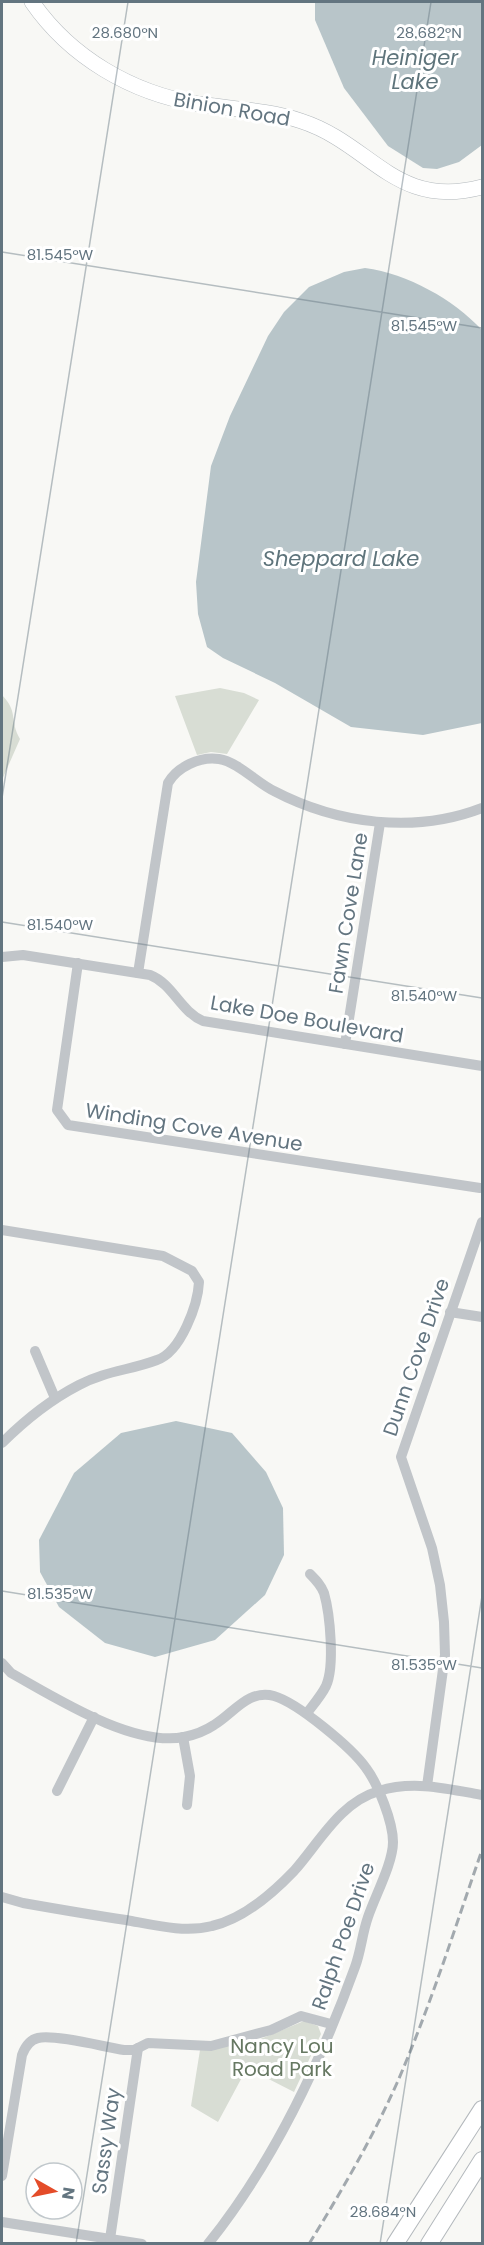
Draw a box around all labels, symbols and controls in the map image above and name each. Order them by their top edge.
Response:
text: 28.680°N [92,22,158,43]
text: 28.682°N [396,22,462,43]
water label: Heiniger Lake [372,43,459,96]
street label: Binion Road [172,85,292,133]
text: 81.545°W [27,244,94,265]
text: 81.545°W [391,315,458,336]
water label: Sheppard Lake [263,544,419,573]
street label: Fawn Cove Lane [321,830,375,996]
text: 81.540°W [27,914,94,935]
text: 81.540°W [391,985,458,1006]
street label: Lake Doe Boulevard [208,988,406,1050]
street label: Winding Cove Avenue [83,1096,305,1158]
street label: Dunn Cove Drive [376,1274,456,1440]
text: 81.535°W [27,1583,93,1604]
text: 81.535°W [391,1654,457,1675]
street label: Ralph Poe Drive [305,1858,381,2014]
park label: Nancy Lou Road Park [230,2032,334,2083]
street label: Sassy Way [85,2086,127,2196]
north arrow [24,2161,84,2221]
text: N [56,2186,81,2201]
text: 28.684°N [350,2201,416,2222]

